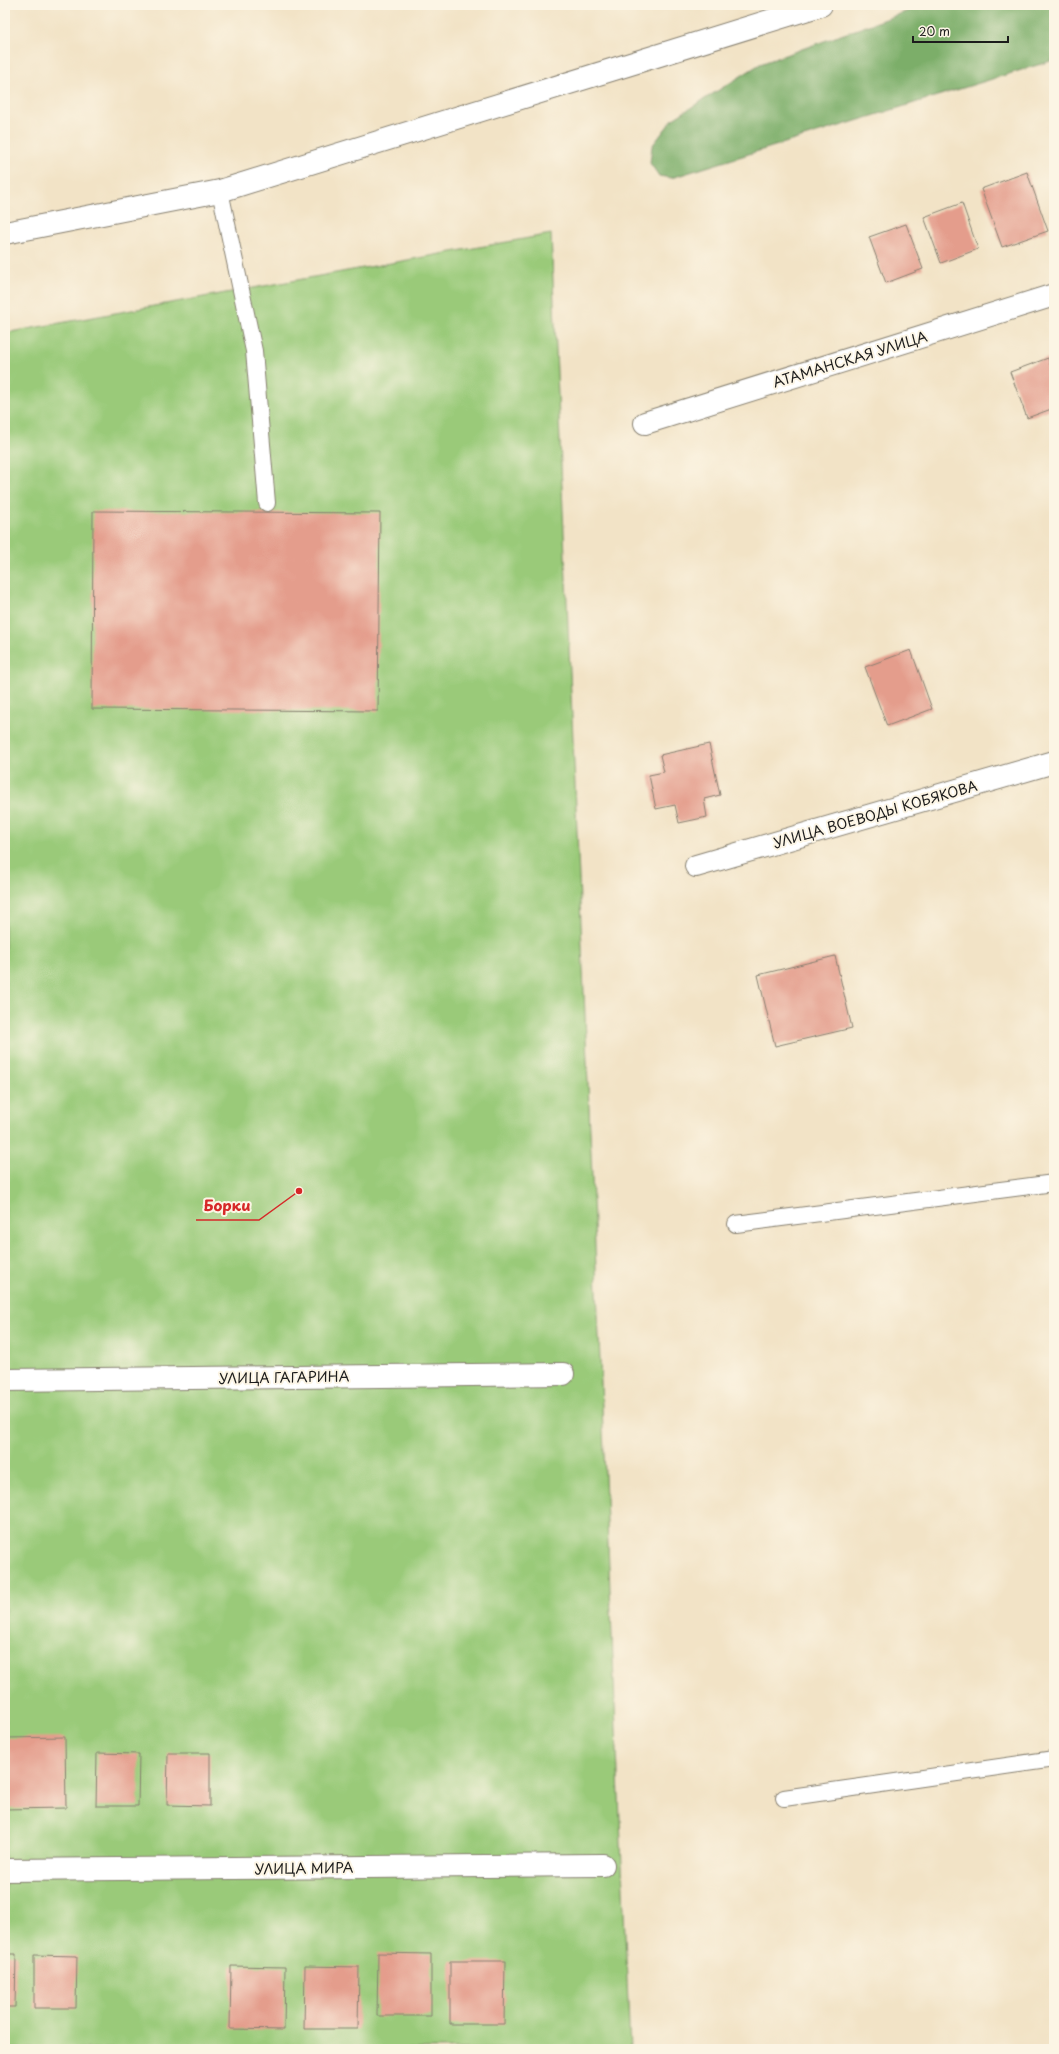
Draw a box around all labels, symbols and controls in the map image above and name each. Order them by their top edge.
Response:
scale bar [913,18,1008,44]
text: 20 m [919,22,950,40]
street label: АТАМАНСКАЯ УЛИЦА [770,325,930,393]
street label: УЛИЦА ВОЕВОДЫ КОБЯКОВА [770,775,980,853]
callout: Борки [196,1193,259,1220]
text: Борки [203,1193,251,1216]
street label: УЛИЦА ГАГАРИНА [218,1365,350,1389]
street label: УЛИЦА МИРА [255,1857,354,1879]

